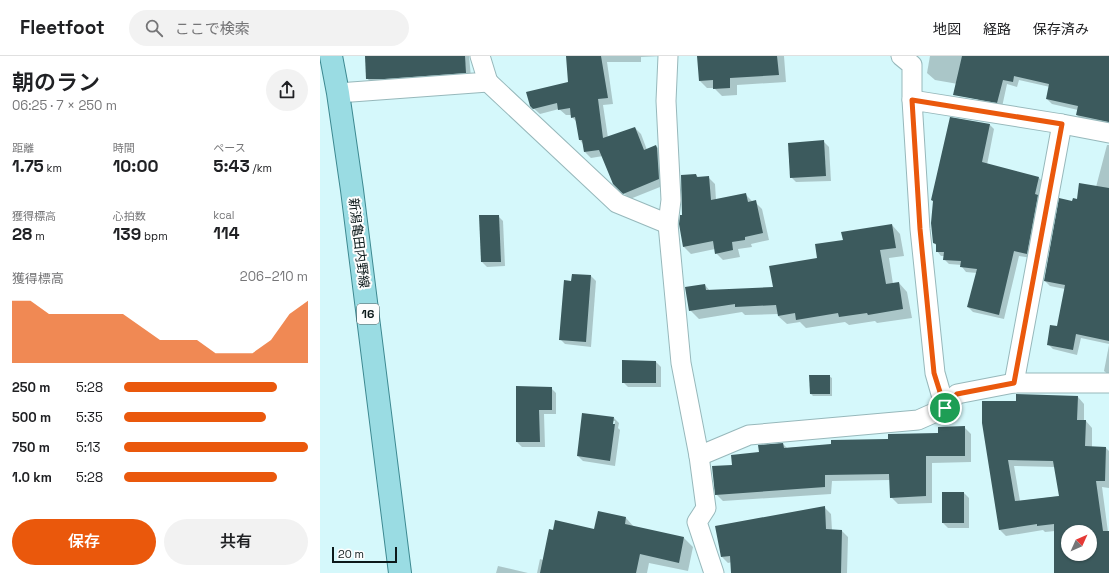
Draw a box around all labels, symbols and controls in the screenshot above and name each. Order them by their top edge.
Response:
search box [129,10,409,46]
text: Fleetfoot [20,15,105,40]
icon: search [143,17,165,39]
text: ここで検索 [175,19,250,38]
text: 地図 [933,20,961,38]
text: 経路 [983,20,1011,38]
text: 保存済み [1033,20,1089,38]
text: 朝のラン [12,68,100,96]
button: share [266,69,308,111]
text: 06:25 · 7 × 250 m [12,97,117,114]
text: 距離 [12,141,34,155]
text: 時間 [113,141,135,155]
text: ペース [213,141,246,155]
text: 1.75 [12,155,44,177]
text: 10:00 [113,155,158,177]
text: 5:43 [213,155,250,177]
text: km [44,161,62,175]
text: /km [250,161,272,175]
street label: 新潟亀田内野線 [345,197,373,289]
text: kcal [213,208,235,222]
text: 獲得標高 [12,209,56,223]
text: 心拍数 [113,209,146,223]
text: 114 [213,222,240,244]
text: 28 [12,223,32,245]
text: 139 [113,223,141,245]
text: m [32,229,45,243]
text: bpm [141,229,168,243]
text: 206–210 m [240,268,308,285]
text: 獲得標高 [12,270,64,287]
road number: 16 [357,304,379,324]
text: 250 m [12,379,50,396]
text: 5:28 [76,379,103,396]
pin [928,391,962,425]
icon: arrive [934,397,956,419]
text: 500 m [12,409,51,426]
text: 5:35 [76,409,103,426]
text: 750 m [12,439,50,456]
text: 5:13 [76,439,100,456]
text: 1.0 km [12,469,52,486]
text: 5:28 [76,469,103,486]
button: 保存 [12,519,156,565]
button: 共有 [164,519,308,565]
north arrow [1061,525,1097,561]
map controls [1061,525,1097,561]
scale bar [332,545,397,564]
text: 20 m [338,547,364,561]

